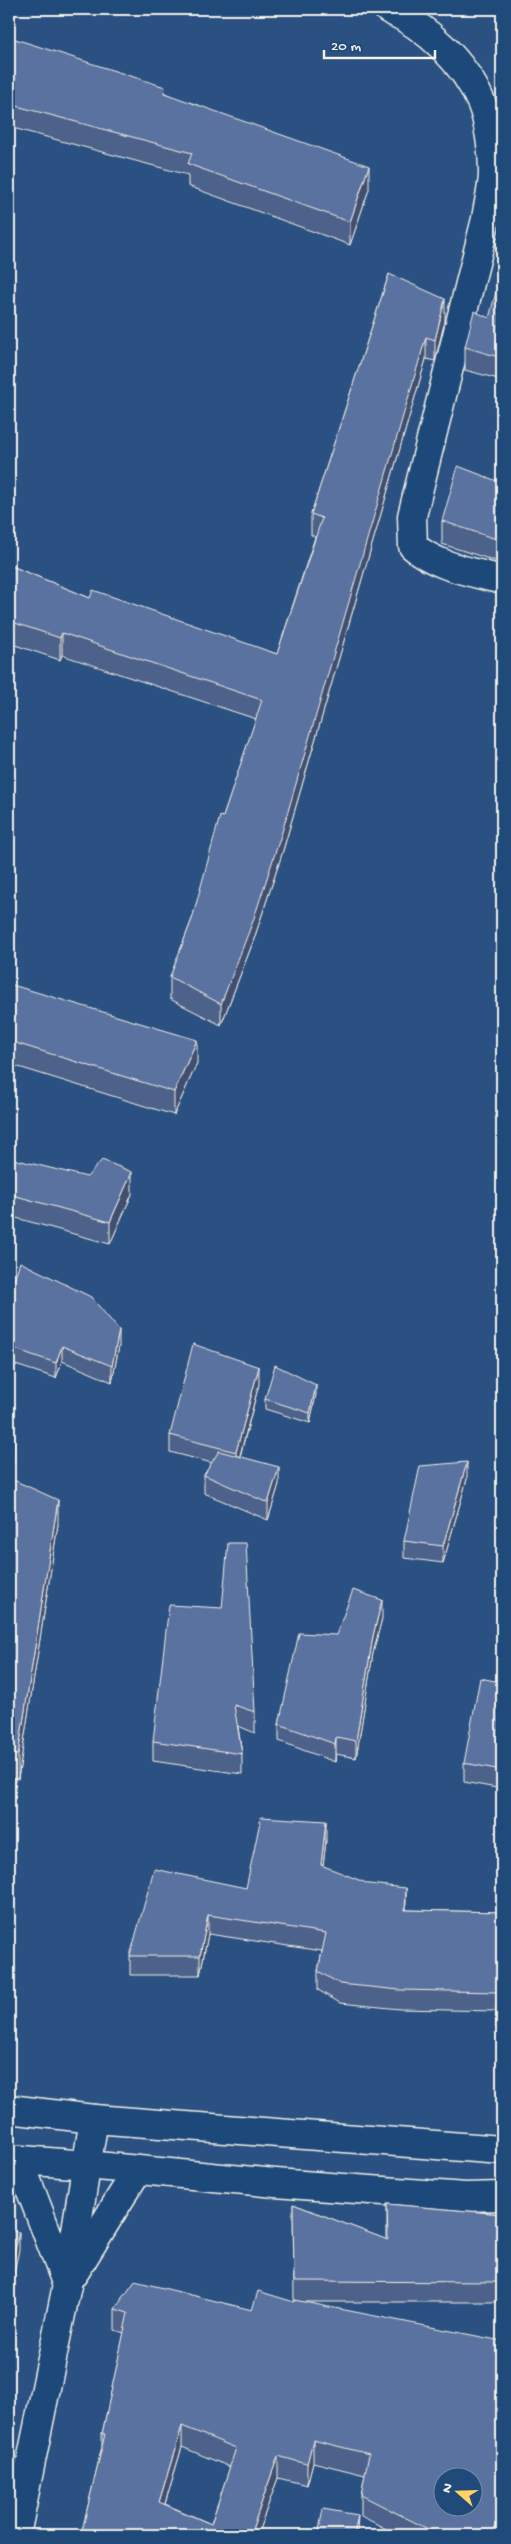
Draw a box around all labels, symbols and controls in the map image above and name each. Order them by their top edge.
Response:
scale bar [324,28,435,60]
text: 20 m [331,38,361,56]
north arrow [434,2466,484,2516]
text: N [439,2481,458,2496]

